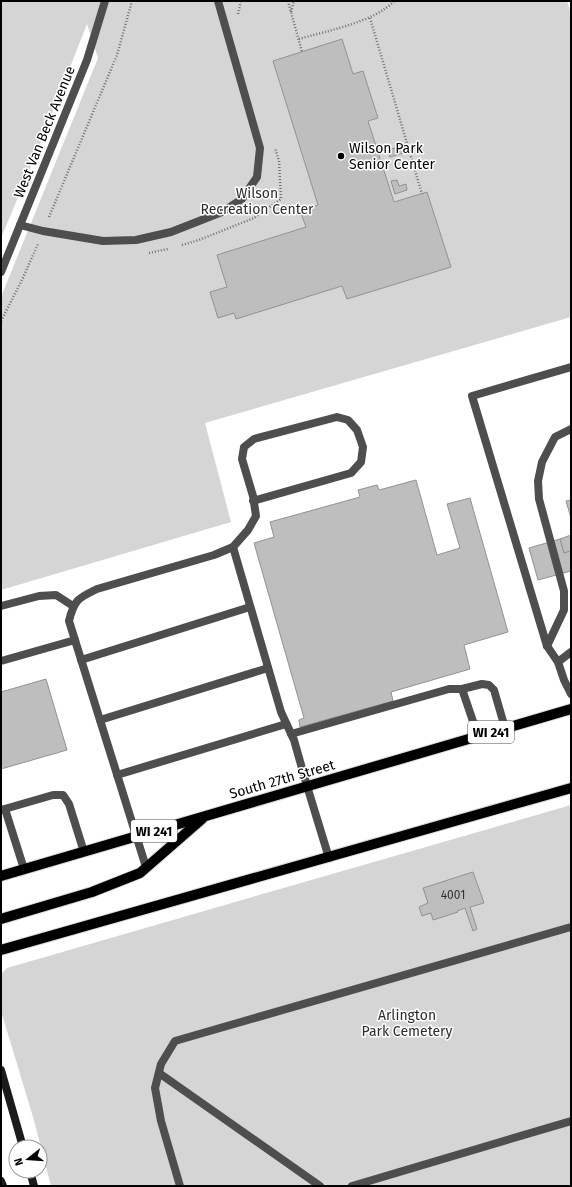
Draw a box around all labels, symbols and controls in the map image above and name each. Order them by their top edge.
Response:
street label: West Van Beck Avenue [10,63,79,201]
place label: Wilson Park Senior Center [349,140,436,173]
marker: Wilson Park Senior Center [336,151,346,161]
park label: Wilson Recreation Center [200,185,314,218]
road number: WI 241 [468,721,514,743]
street label: South 27th Street [227,756,338,803]
road number: WI 241 [131,820,177,842]
house number: 4001 [441,888,465,902]
park label: Arlington Park Cemetery [362,1007,453,1040]
north arrow [8,1139,48,1179]
text: N [12,1156,26,1167]

